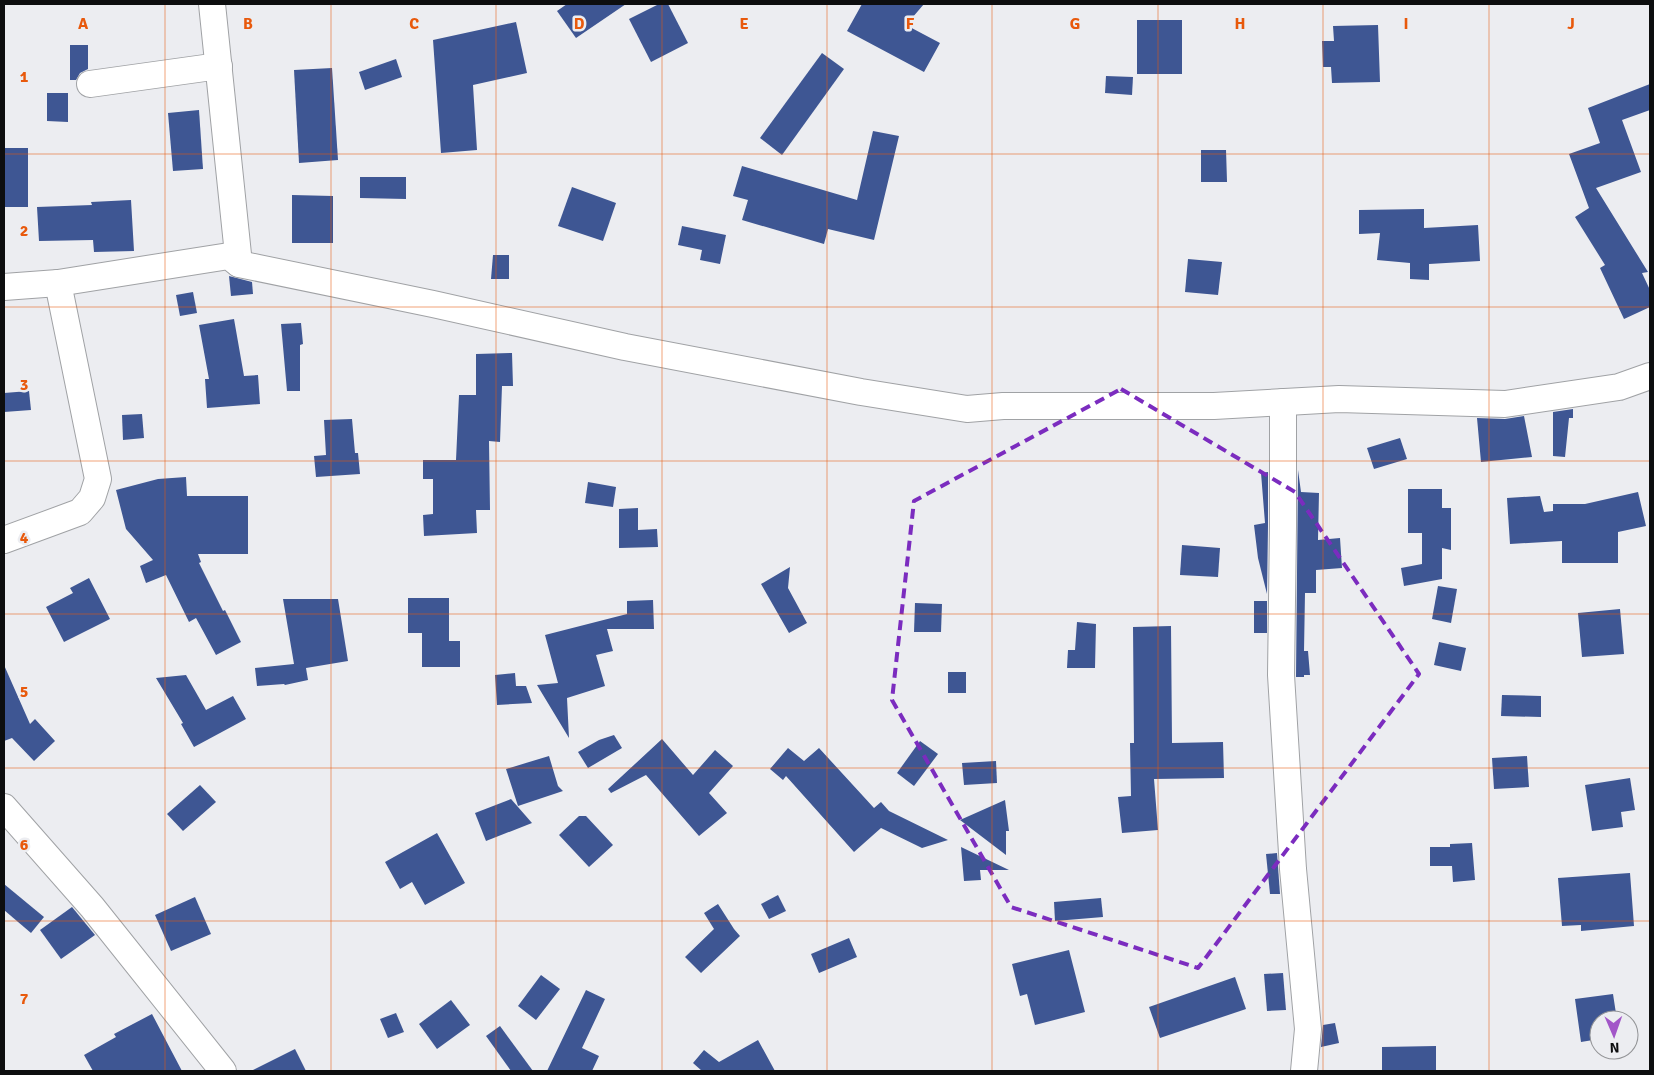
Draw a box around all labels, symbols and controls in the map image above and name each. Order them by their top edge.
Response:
text: A [78,14,89,34]
text: B [243,14,253,34]
text: C [409,14,419,34]
text: D [574,14,585,34]
text: E [739,14,749,34]
text: F [906,14,915,34]
text: G [1070,14,1080,34]
text: H [1235,14,1245,34]
text: I [1403,14,1409,34]
text: J [1567,14,1575,34]
text: 1 [20,67,29,87]
text: 2 [20,221,28,241]
text: 3 [20,375,28,395]
text: 4 [20,528,29,548]
text: 5 [20,682,28,702]
text: 6 [20,835,29,855]
text: 7 [20,989,29,1009]
north arrow [1589,1010,1639,1060]
text: N [1609,1039,1620,1056]

